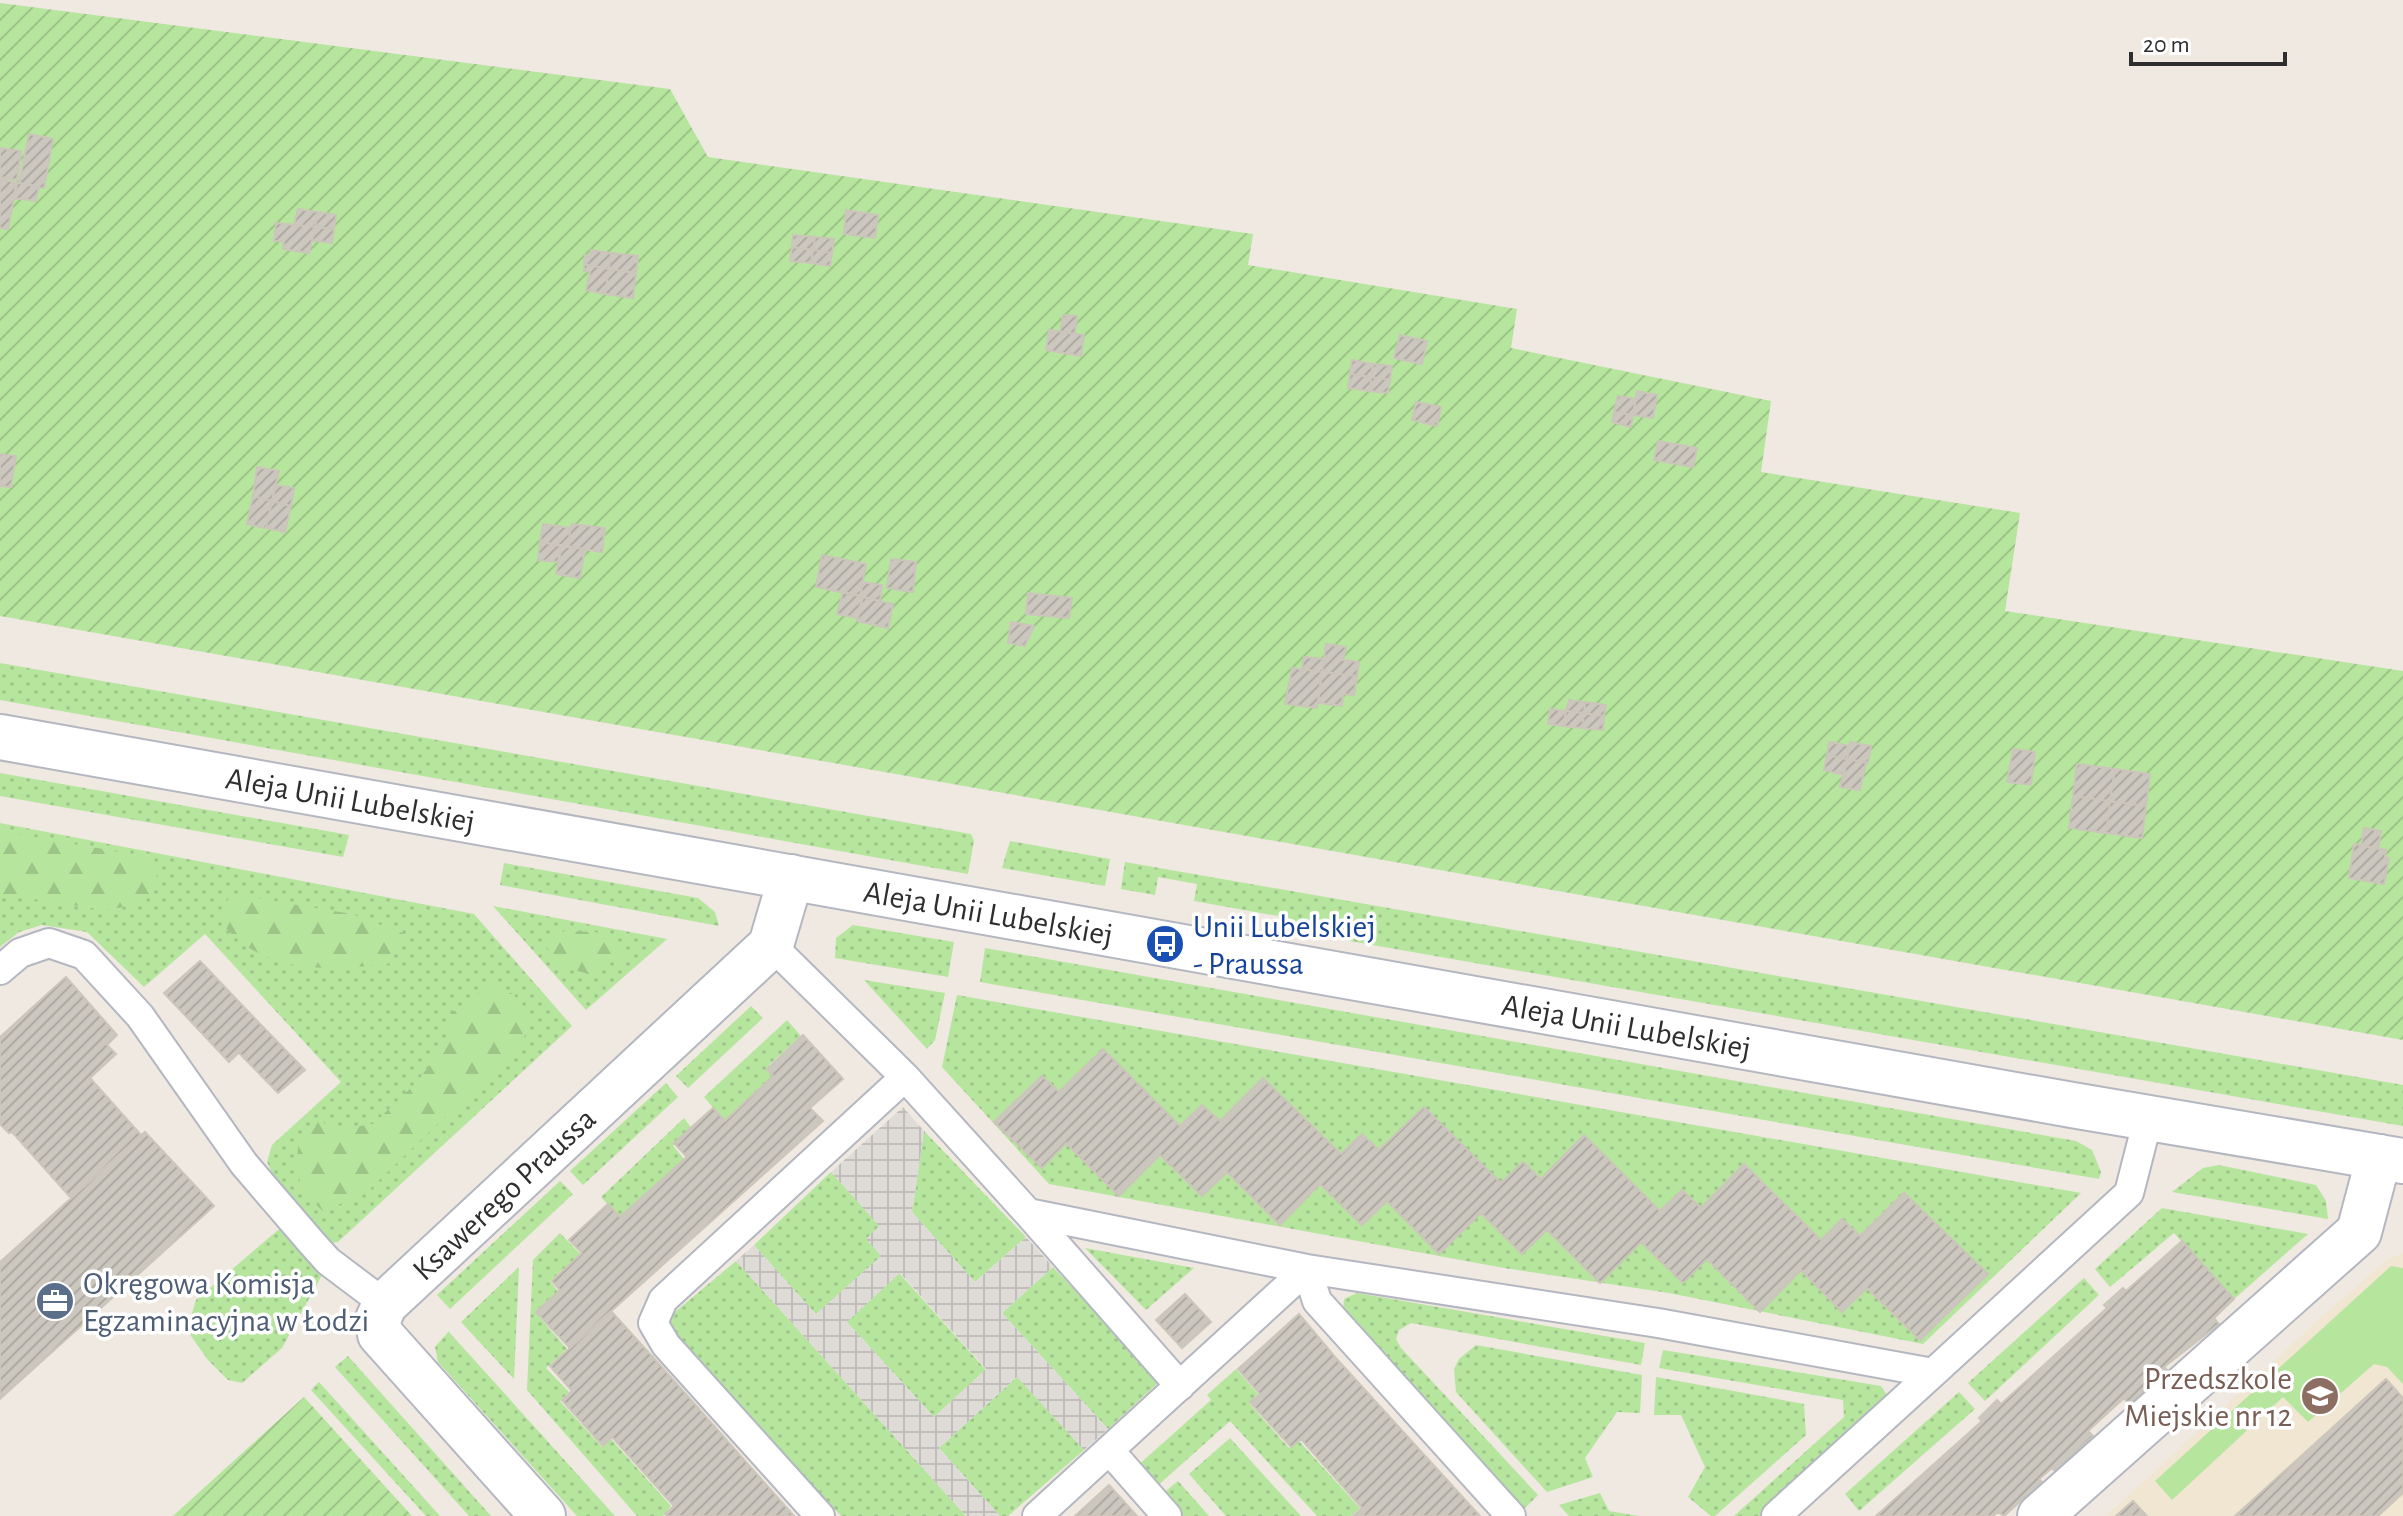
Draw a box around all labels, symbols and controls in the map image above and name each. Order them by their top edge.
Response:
scale bar [2131,16,2285,66]
text: 20 m [2143,33,2190,57]
street label: Aleja Unii Lubelskiej [223,762,477,838]
street label: Aleja Unii Lubelskiej [861,876,1116,951]
place label: Unii Lubelskiej - Praussa [1193,911,1376,980]
bus stop icon: Unii Lubelskiej - Praussa [1144,923,1186,965]
street label: Aleja Unii Lubelskiej [1499,989,1754,1065]
street label: Ksawerego Praussa [407,1102,602,1287]
place label: Okręgowa Komisja Egzaminacyjna w Łodzi [83,1268,369,1337]
office icon: Okręgowa Komisja Egzaminacyjna w Łodzi [34,1280,76,1322]
place label: Przedszkole Miejskie nr 12 [2124,1363,2292,1432]
school or university icon: Przedszkole Miejskie nr 12 [2299,1375,2341,1417]

